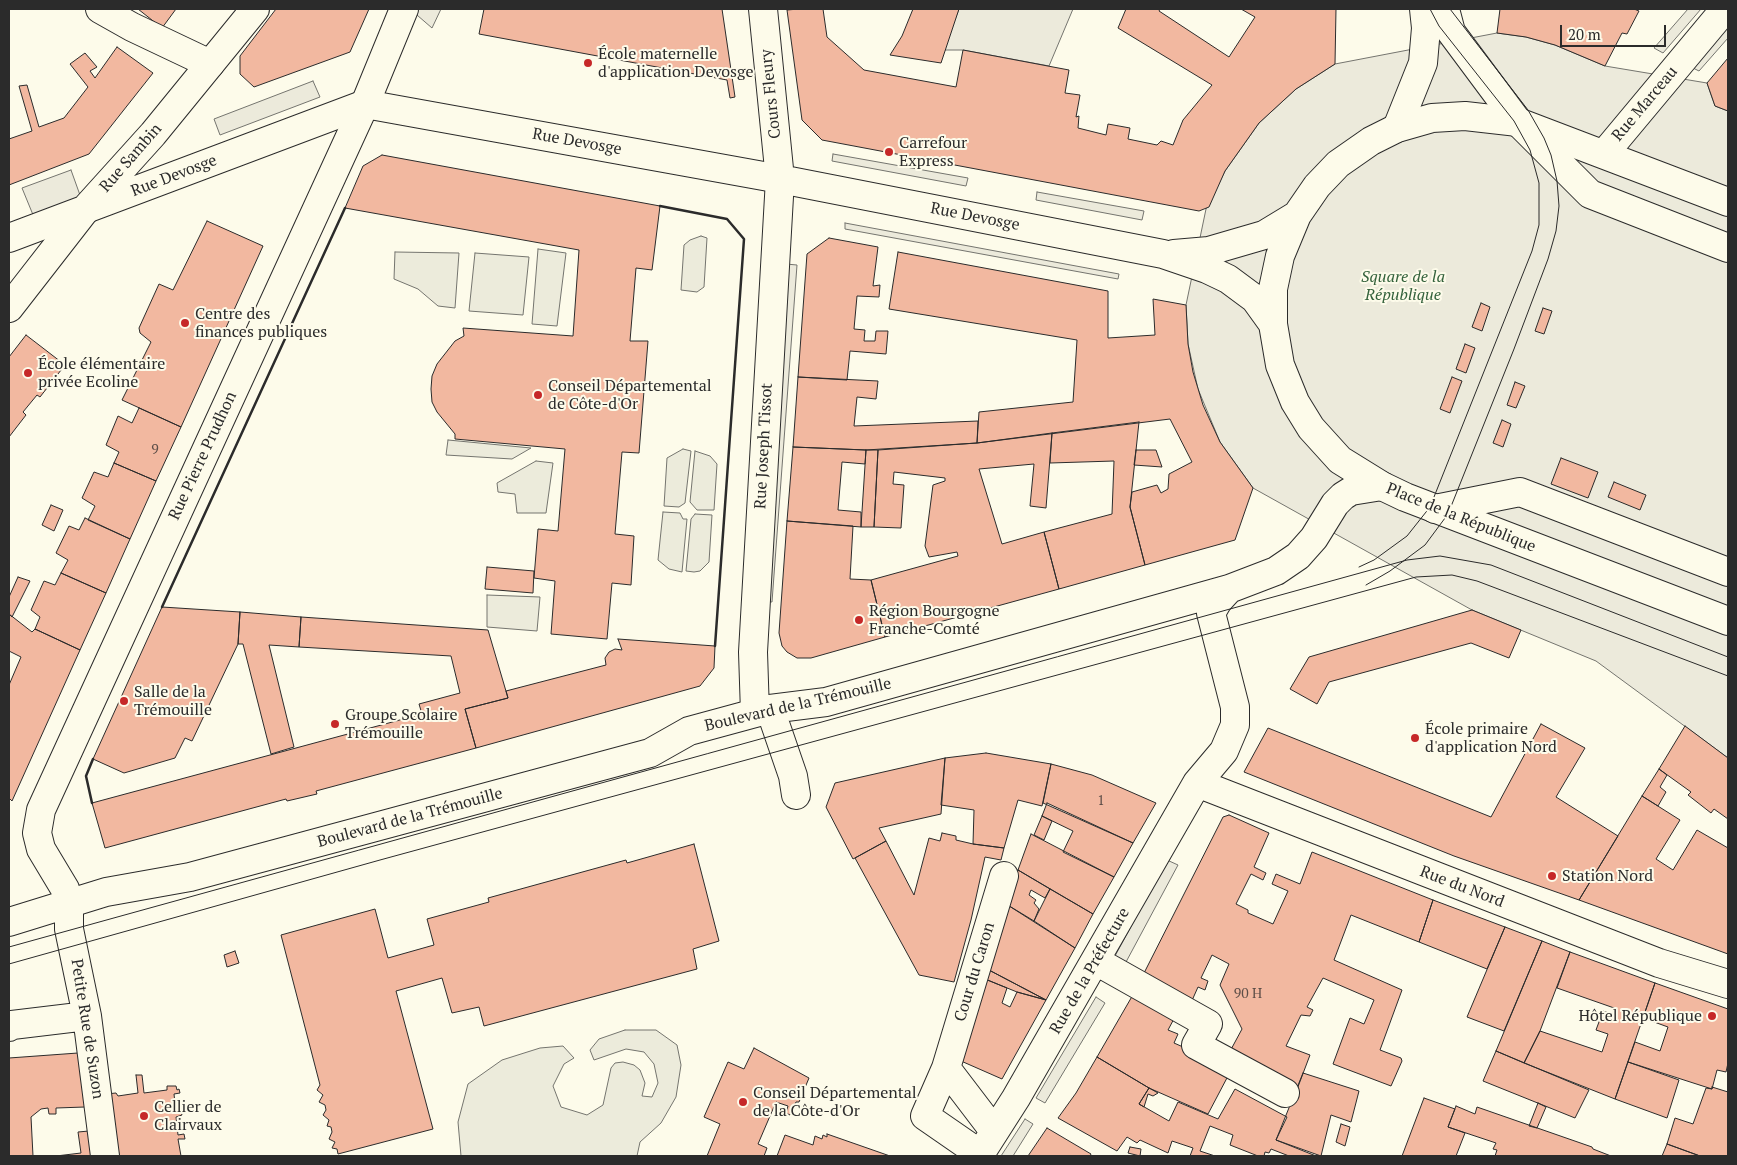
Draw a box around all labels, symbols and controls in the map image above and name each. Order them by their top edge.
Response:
scale bar [1562,15,1668,47]
text: 20 m [1568,24,1601,44]
place label: École maternelle d'application Devosge [598,44,753,82]
street label: Cours Fleury [757,48,785,140]
marker: École maternelle d'application Devosge [582,57,594,69]
street label: Rue Marceau [1608,63,1682,145]
street label: Rue Sambin [96,120,166,196]
street label: Rue Devosge [531,125,623,159]
place label: Carrefour Express [899,133,967,171]
marker: Carrefour Express [883,146,895,158]
street label: Rue Devosge [128,151,220,201]
street label: Rue Devosge [929,199,1021,235]
park label: Square de la République [1361,267,1445,305]
place label: Centre des finances publiques [195,304,327,342]
marker: Centre des finances publiques [179,317,191,329]
place label: École élémentaire privée Ecoline [38,354,165,392]
marker: École élémentaire privée Ecoline [22,367,34,379]
place label: Conseil Départemental de Côte-d'Or [548,376,712,414]
street label: Rue Joseph Tissot [751,383,777,509]
street label: Rue Pierre Prudhon [165,389,241,523]
marker: Conseil Départemental de Côte-d'Or [532,389,544,401]
house number: 9 [151,442,159,458]
street label: Place de la République [1383,479,1539,557]
place label: Région Bourgogne Franche-Comté [869,601,1000,639]
marker: Région Bourgogne Franche-Comté [853,614,865,626]
street label: Boulevard de la Trémouille [703,674,893,736]
place label: Salle de la Trémouille [134,682,212,720]
marker: Salle de la Trémouille [118,695,130,707]
place label: Groupe Scolaire Trémouille [345,705,458,743]
marker: Groupe Scolaire Trémouille [329,718,341,730]
place label: École primaire d'application Nord [1425,719,1557,757]
marker: École primaire d'application Nord [1409,732,1421,744]
street label: Boulevard de la Trémouille [315,784,505,852]
house number: 1 [1097,793,1105,809]
street label: Rue du Nord [1417,862,1507,912]
place label: Station Nord [1562,866,1653,886]
marker: Station Nord [1546,870,1558,882]
street label: Rue de la Préfecture [1046,904,1134,1038]
street label: Cour du Caron [951,920,999,1024]
street label: Petite Rue de Suzon [66,958,108,1100]
house number: 90 H [1234,986,1262,1002]
place label: Hôtel République [1578,1006,1702,1026]
marker: Hôtel République [1706,1010,1718,1022]
place label: Conseil Départemental de la Côte-d'Or [753,1083,917,1121]
marker: Conseil Départemental de la Côte-d'Or [737,1096,749,1108]
place label: Cellier de Clairvaux [154,1097,222,1135]
marker: Cellier de Clairvaux [138,1110,150,1122]

